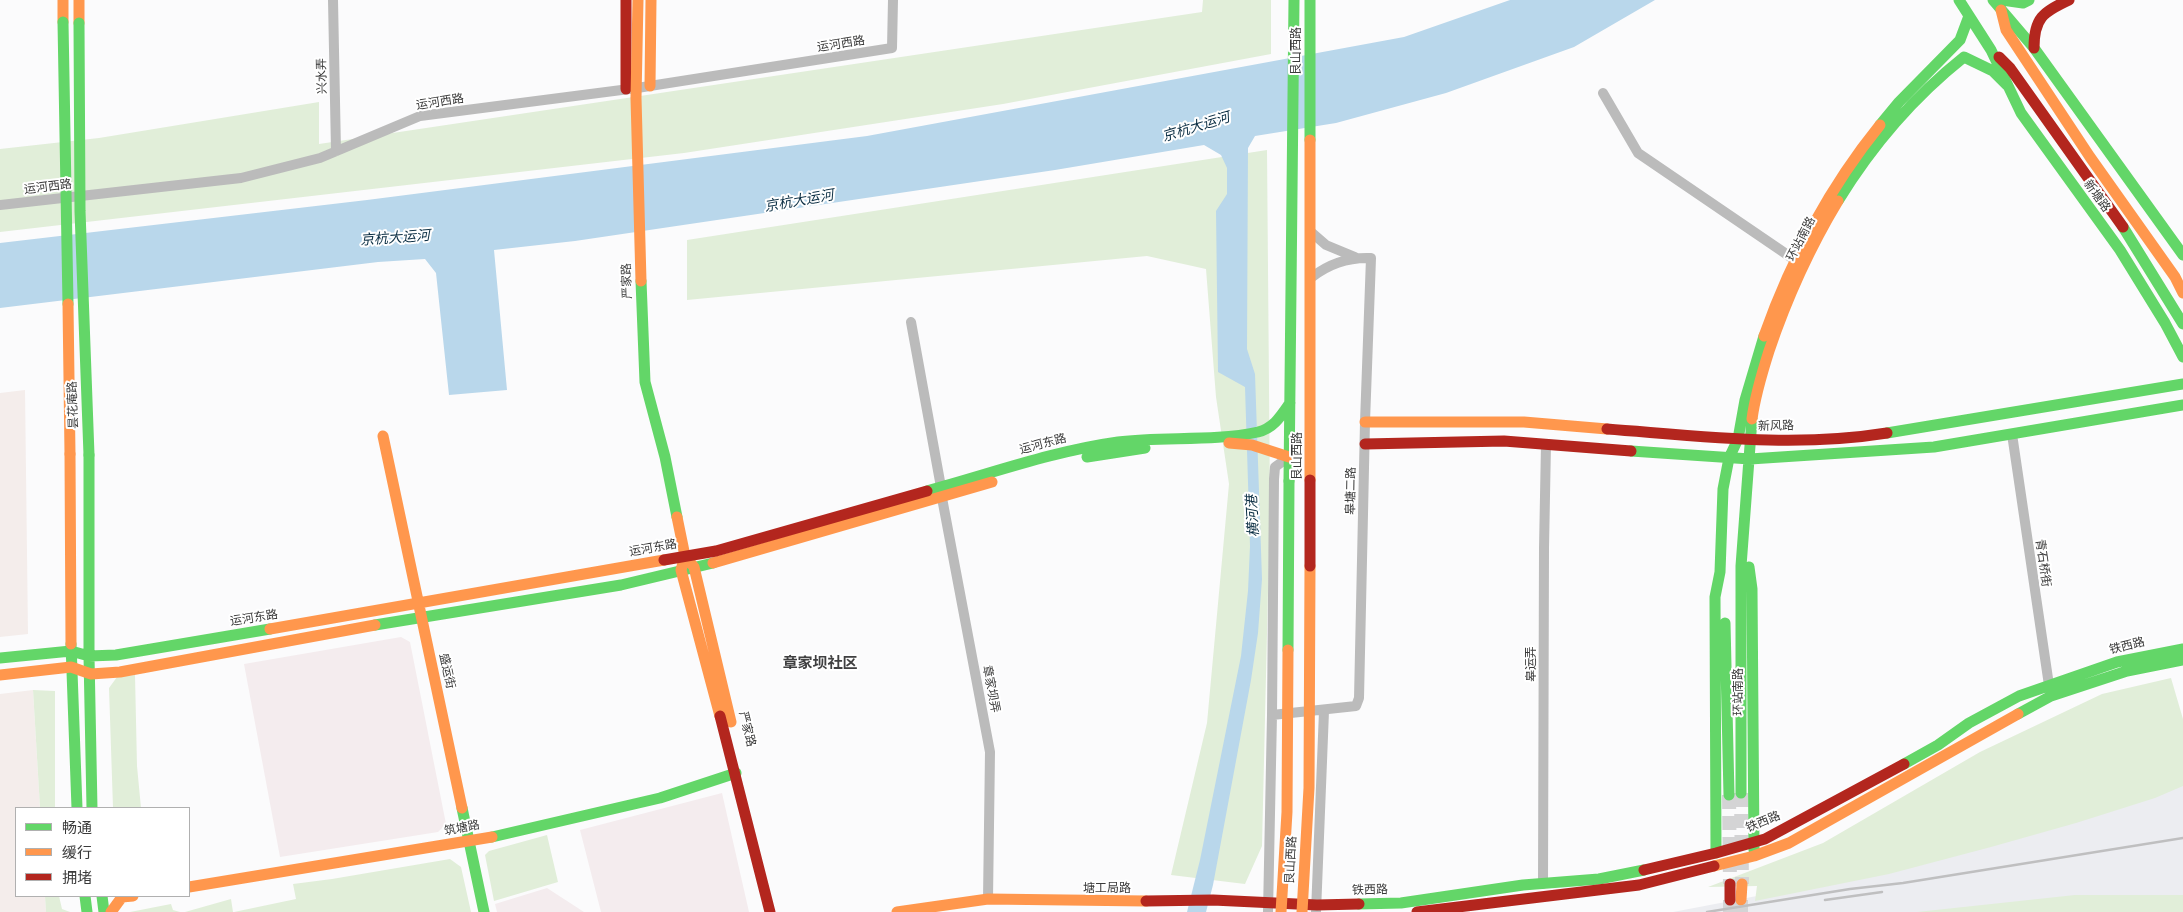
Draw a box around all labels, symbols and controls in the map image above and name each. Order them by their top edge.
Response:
street label: 艮山西路 [1289,27,1303,75]
street label: 运河西路 [816,33,866,55]
street label: 兴水弄 [314,58,330,94]
street label: 运河西路 [415,91,465,113]
water label: 京杭大运河 [1160,109,1232,145]
street label: 运河西路 [23,177,73,197]
street label: 新塘路 [2081,177,2113,215]
water label: 京杭大运河 [763,187,835,215]
street label: 环站南路 [1784,214,1818,264]
water label: 京杭大运河 [359,227,431,249]
street label: 严家路 [619,263,635,299]
street label: 昙花庵路 [65,381,81,429]
street label: 新风路 [1758,418,1794,434]
street label: 运河东路 [1018,431,1068,457]
street label: 艮山西路 [1290,432,1304,480]
street label: 皋塘二路 [1343,467,1359,515]
water label: 横河港 [1244,495,1262,537]
street label: 运河东路 [628,537,678,559]
street label: 青石桥街 [2033,538,2053,588]
street label: 运河东路 [229,607,279,629]
street label: 铁西路 [2108,635,2146,657]
street label: 皋运弄 [1524,646,1538,682]
street label: 盛运街 [436,652,458,690]
district label: 章家坝社区 [783,654,857,672]
street label: 章家坝弄 [979,664,1003,714]
street label: 环站南路 [1731,668,1745,716]
street label: 严家路 [736,710,758,748]
legend [15,807,190,897]
street label: 铁西路 [1744,809,1782,835]
street label: 筑塘路 [443,817,481,839]
text: 畅通 [62,819,92,837]
street label: 艮山西路 [1283,836,1299,884]
text: 缓行 [62,844,92,862]
text: 拥堵 [62,869,92,887]
street label: 塘工局路 [1083,881,1131,895]
street label: 铁西路 [1352,882,1388,898]

